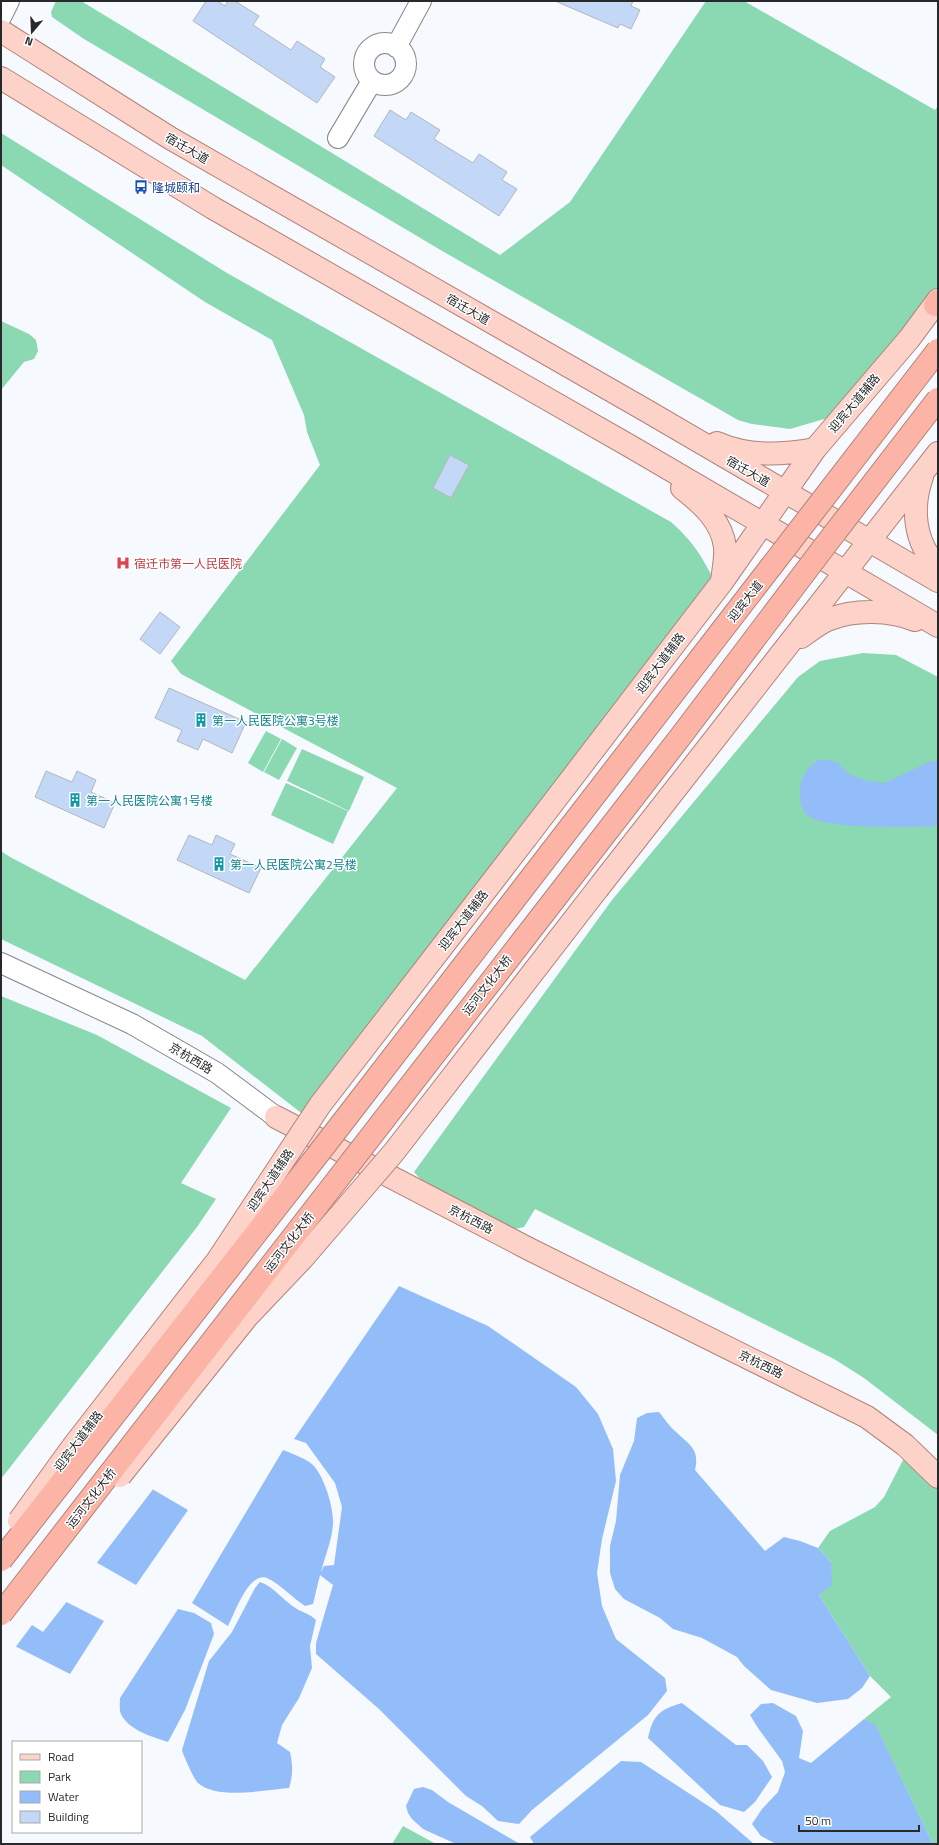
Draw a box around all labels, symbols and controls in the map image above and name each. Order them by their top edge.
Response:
north arrow [12,12,52,52]
text: N [23,33,35,50]
street label: 宿迁大道 [161,128,213,168]
place label: 隆城颐和 [152,178,200,197]
bus stop icon: 隆城颐和 [133,179,149,195]
street label: 宿迁大道 [442,289,494,329]
street label: 迎宾大道辅路 [824,369,884,437]
street label: 宿迁大道 [722,451,774,491]
place label: 宿迁市第一人民医院 [134,554,242,573]
hospital icon: 宿迁市第一人民医院 [115,555,131,571]
street label: 迎宾大道 [723,576,767,626]
street label: 迎宾大道辅路 [631,629,689,697]
place label: 第一人民医院公寓3号楼 [212,711,339,730]
building icon: 第一人民医院公寓3号楼 [193,712,209,728]
place label: 第一人民医院公寓1号楼 [86,791,213,810]
building icon: 第一人民医院公寓1号楼 [67,792,83,808]
place label: 第一人民医院公寓2号楼 [230,855,357,874]
building icon: 第一人民医院公寓2号楼 [211,856,227,872]
street label: 迎宾大道辅路 [433,886,493,954]
street label: 运河文化大桥 [457,951,517,1019]
street label: 京杭西路 [166,1037,216,1079]
street label: 迎宾大道辅路 [242,1145,298,1215]
street label: 京杭西路 [445,1200,497,1238]
street label: 运河文化大桥 [259,1208,319,1276]
street label: 京杭西路 [735,1345,787,1383]
street label: 迎宾大道辅路 [49,1407,107,1475]
street label: 运河文化大桥 [61,1464,121,1532]
legend [12,1741,142,1833]
text: Road [48,1747,74,1766]
text: Park [48,1767,71,1786]
text: Water [48,1787,79,1806]
text: Building [48,1807,89,1826]
scale bar [799,1807,919,1833]
text: 50 m [805,1811,831,1830]

